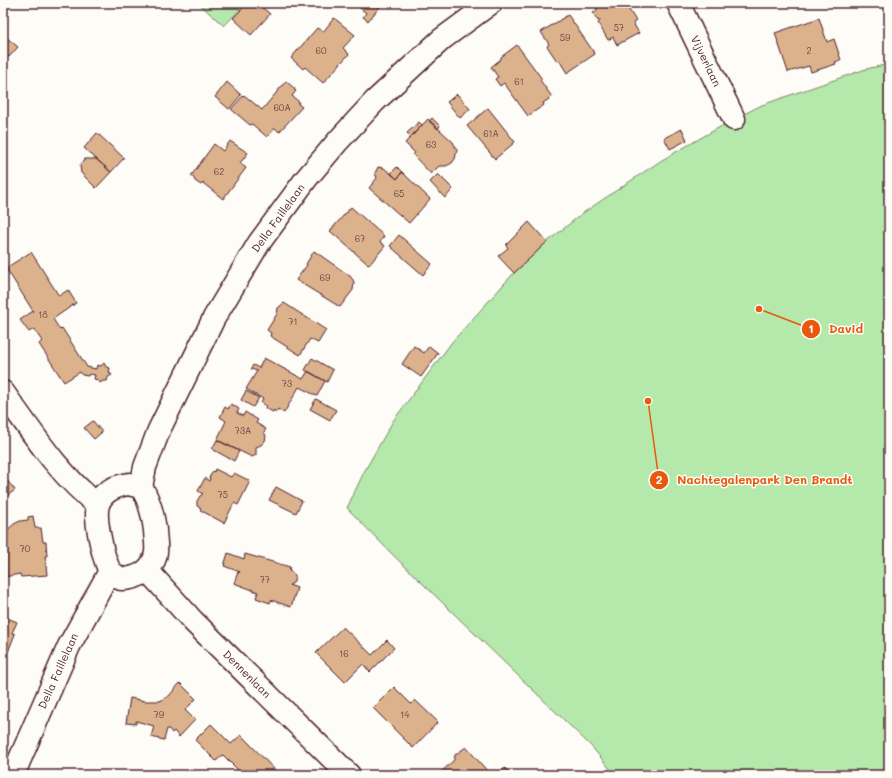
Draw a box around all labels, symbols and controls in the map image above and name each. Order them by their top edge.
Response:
house number: 57 [614,22,624,33]
house number: 59 [560,32,571,43]
street label: Vijverlaan [688,33,725,89]
house number: 60 [316,45,327,56]
house number: 2 [806,45,812,56]
house number: 61 [514,76,524,87]
house number: 60A [273,102,291,113]
house number: 61A [483,128,499,139]
house number: 63 [426,139,436,150]
house number: 62 [214,166,224,177]
street label: Della Faillelaan [248,180,308,255]
house number: 65 [394,188,404,199]
house number: 67 [355,233,365,244]
house number: 69 [320,272,331,283]
house number: 18 [38,309,48,320]
house number: 71 [288,316,298,327]
callout: David [801,317,871,341]
text: 1 [808,320,814,336]
text: David [829,320,863,336]
house number: 73 [282,378,292,389]
house number: 73A [235,425,251,436]
callout: Nachtegalenpark Den Brandt [649,468,860,492]
text: 2 [656,471,663,487]
text: Nachtegalenpark Den Brandt [677,471,853,487]
house number: 75 [218,489,228,500]
house number: 70 [20,543,31,554]
house number: 77 [260,574,270,585]
street label: Della Faillelaan [34,631,81,711]
street label: Dennenlaan [220,646,275,701]
house number: 16 [339,648,349,659]
house number: 79 [154,709,165,720]
house number: 14 [400,709,410,720]

